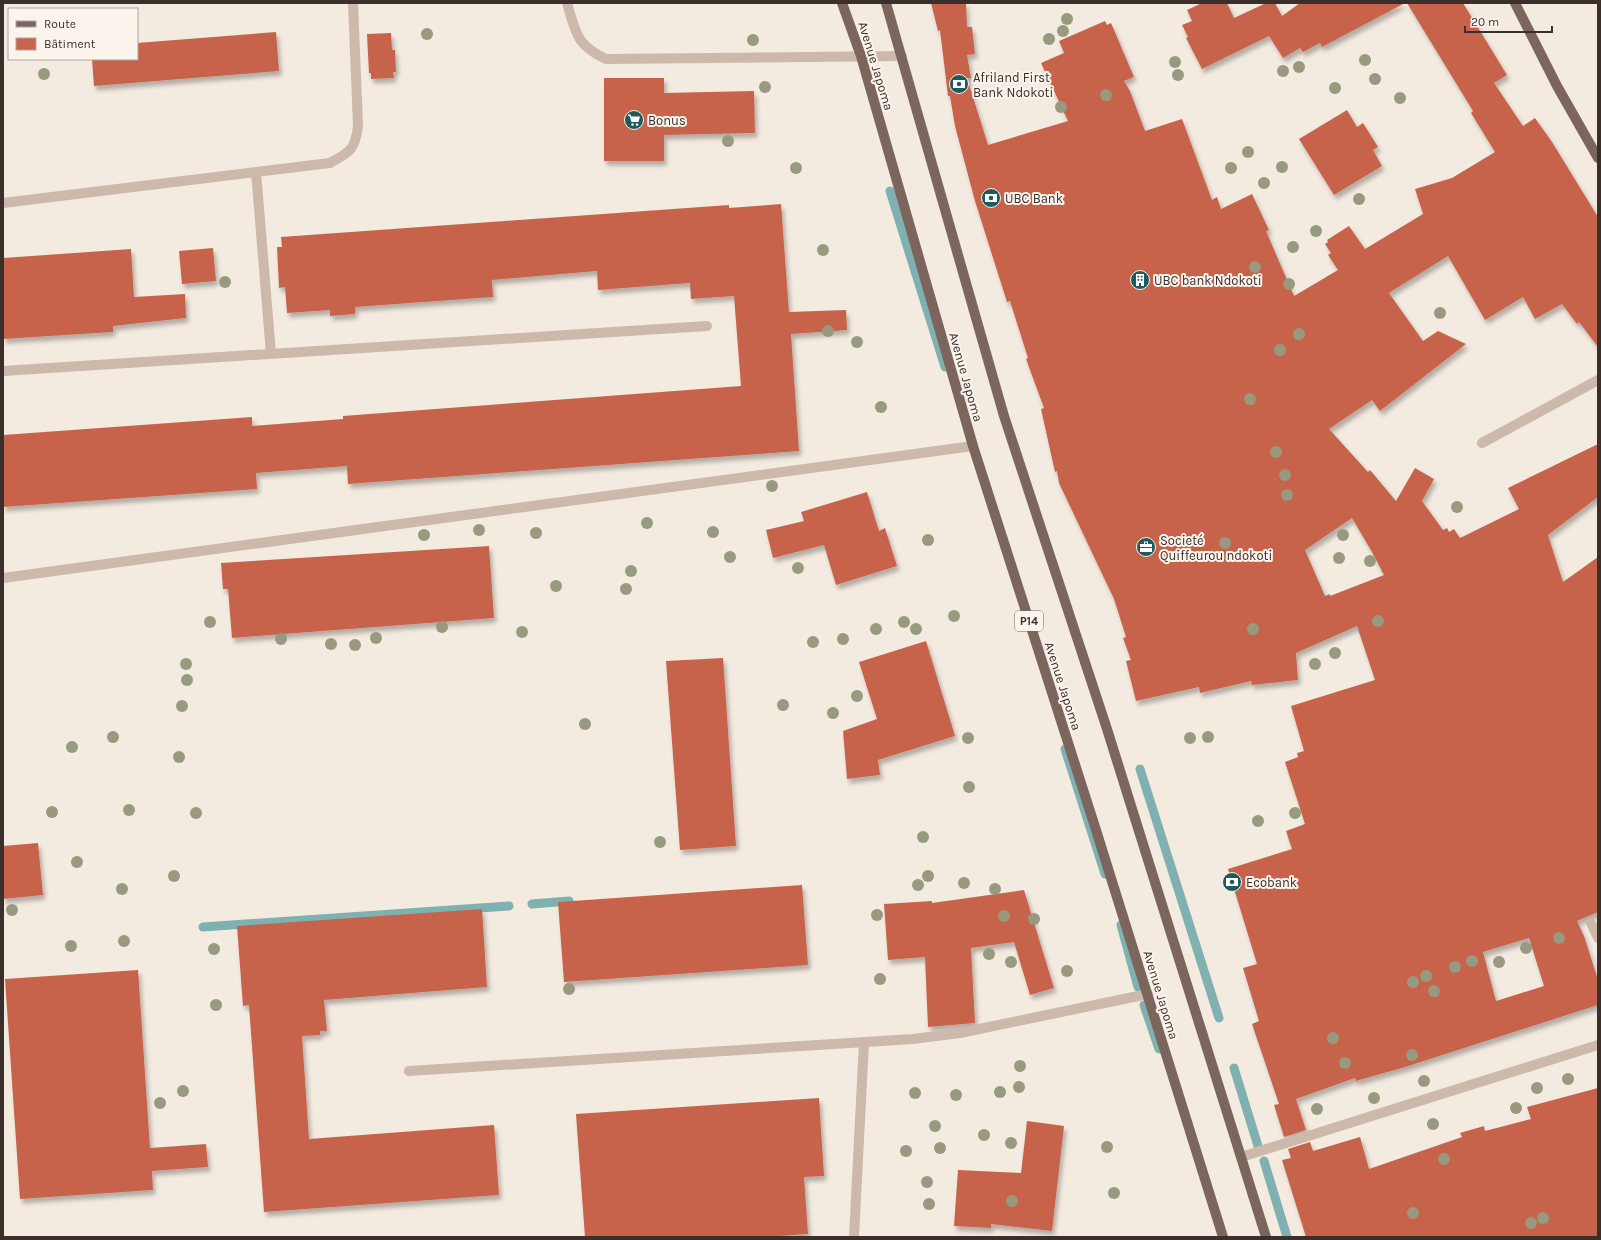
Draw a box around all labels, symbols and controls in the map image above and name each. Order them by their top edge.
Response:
legend [8,8,138,60]
scale bar [1465,8,1552,34]
text: 20 m [1471,15,1499,29]
text: Route [44,17,76,31]
street label: Avenue Japoma [855,20,897,112]
text: Bâtiment [44,37,96,51]
place label: Afriland First Bank Ndokoti [973,70,1053,100]
bank icon: Afriland First Bank Ndokoti [948,73,970,95]
supermarket icon: Bonus [623,109,645,131]
place label: Bonus [648,113,686,128]
bank icon: UBC Bank [980,187,1002,209]
place label: UBC Bank [1005,191,1063,206]
building icon: UBC bank Ndokoti [1129,269,1151,291]
place label: UBC bank Ndokoti [1154,273,1262,288]
street label: Avenue Japoma [946,331,986,423]
place label: Societé Quiffeurou ndokoti [1160,533,1272,563]
office icon: Societé Quiffeurou ndokoti [1135,536,1157,558]
road number: P14 [1015,611,1043,631]
street label: Avenue Japoma [1042,640,1084,732]
bank icon: Ecobank [1221,871,1243,893]
place label: Ecobank [1246,875,1297,890]
street label: Avenue Japoma [1140,949,1182,1041]

